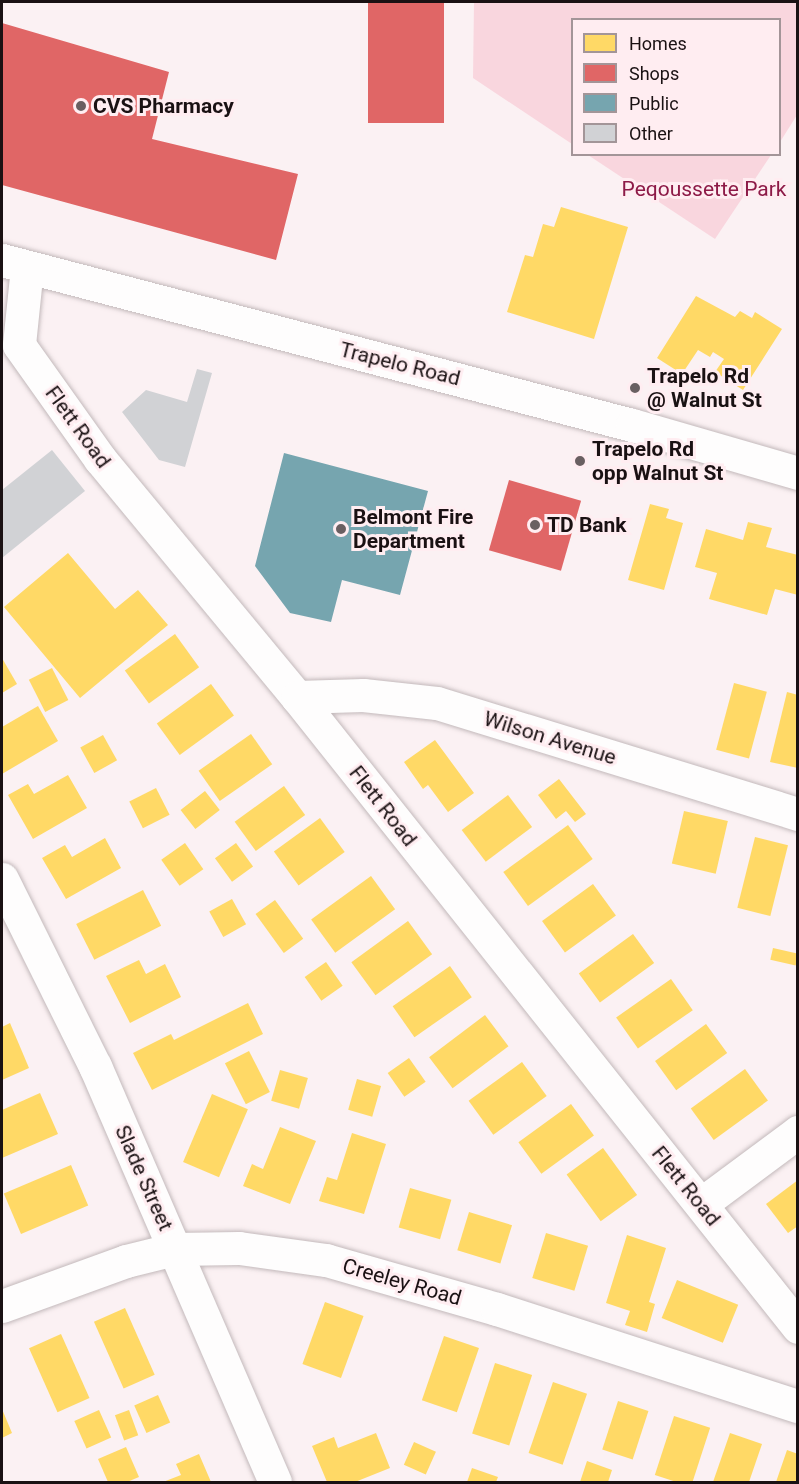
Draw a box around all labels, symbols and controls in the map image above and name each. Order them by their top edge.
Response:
legend [571,18,781,156]
text: Homes [629,33,687,54]
text: Shops [629,63,679,84]
place label: CVS Pharmacy [93,93,234,119]
text: Public [629,93,679,114]
marker: CVS Pharmacy [74,99,88,113]
text: Other [629,123,673,144]
park label: Peqoussette Park [622,176,786,202]
street label: Trapelo Road [337,337,463,391]
place label: Trapelo Rd @ Walnut St [647,363,762,413]
street label: Flett Road [40,381,116,473]
marker: Trapelo Rd @ Walnut St [628,381,642,395]
place label: Trapelo Rd opp Walnut St [592,436,723,486]
marker: Trapelo Rd opp Walnut St [573,454,587,468]
place label: Belmont Fire Department [353,504,473,554]
place label: TD Bank [547,512,627,538]
marker: TD Bank [528,518,542,532]
marker: Belmont Fire Department [334,522,348,536]
street label: Wilson Avenue [481,706,619,770]
street label: Flett Road [344,761,422,851]
street label: Slade Street [110,1121,178,1235]
street label: Flett Road [646,1141,726,1231]
street label: Creeley Road [340,1253,464,1311]

